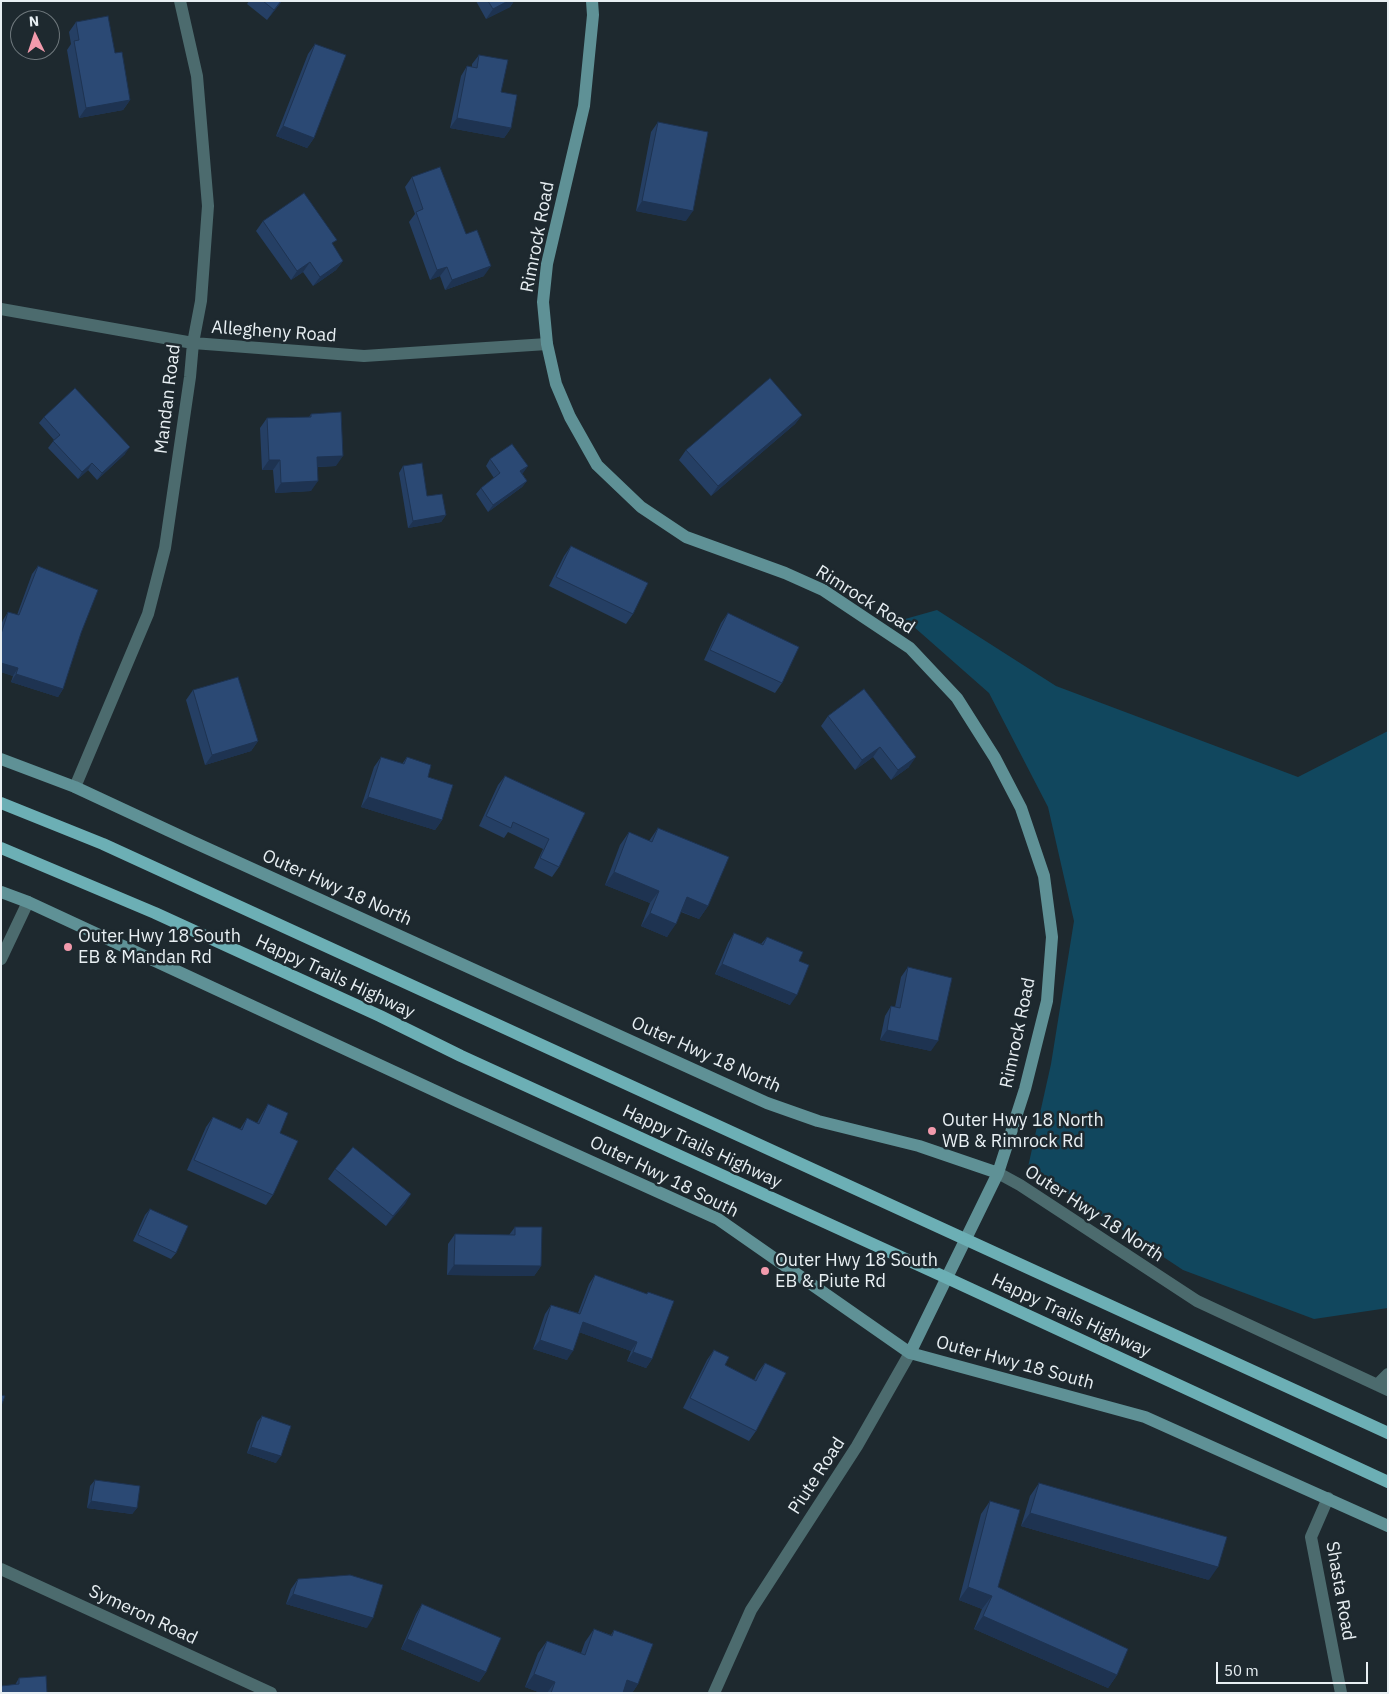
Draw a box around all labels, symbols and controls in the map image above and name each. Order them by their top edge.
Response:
north arrow [10,10,60,60]
text: N [28,12,40,30]
street label: Rimrock Road [517,180,559,294]
street label: Allegheny Road [211,317,337,347]
street label: Mandan Road [151,343,185,455]
street label: Rimrock Road [812,561,918,639]
street label: Outer Hwy 18 North [259,845,415,931]
place label: Outer Hwy 18 South EB & Mandan Rd [78,926,241,969]
street label: Happy Trails Highway [252,931,418,1023]
marker: Outer Hwy 18 South EB & Mandan Rd [62,941,74,953]
street label: Rimrock Road [996,976,1040,1090]
street label: Outer Hwy 18 North [628,1012,784,1098]
street label: Happy Trails Highway [619,1101,785,1193]
place label: Outer Hwy 18 North WB & Rimrock Rd [942,1110,1104,1152]
marker: Outer Hwy 18 North WB & Rimrock Rd [926,1125,938,1137]
street label: Outer Hwy 18 South [586,1132,742,1222]
street label: Outer Hwy 18 North [1020,1161,1168,1267]
place label: Outer Hwy 18 South EB & Piute Rd [775,1250,938,1292]
marker: Outer Hwy 18 South EB & Piute Rd [759,1265,771,1277]
street label: Happy Trails Highway [988,1270,1154,1362]
street label: Outer Hwy 18 South [934,1331,1096,1395]
street label: Piute Road [784,1433,850,1519]
street label: Shasta Road [1321,1540,1359,1642]
street label: Symeron Road [85,1580,201,1650]
scale bar [1219,1652,1372,1684]
text: 50 m [1224,1661,1259,1680]

